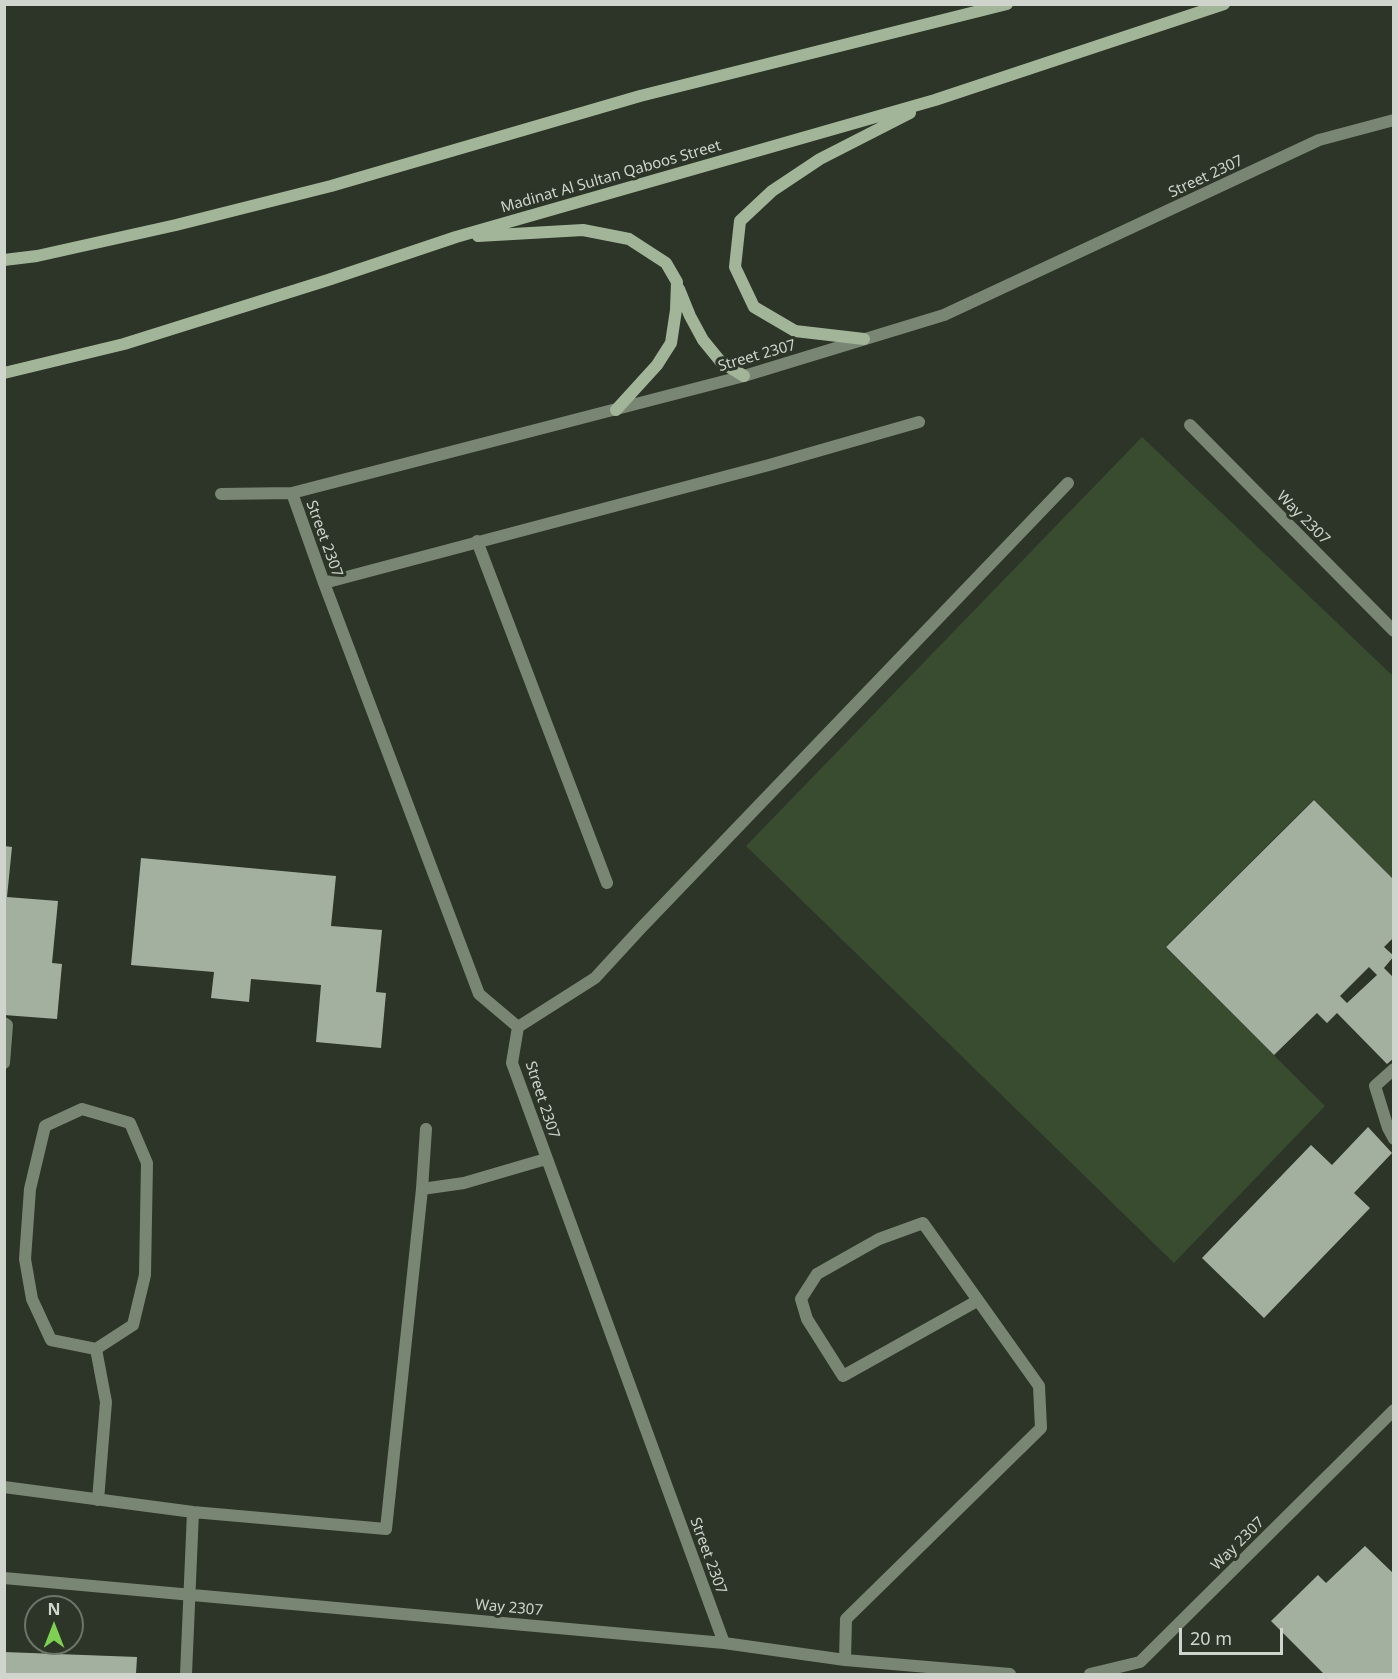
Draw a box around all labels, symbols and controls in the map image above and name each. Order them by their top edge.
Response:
street label: Madinat Al Sultan Qaboos Street [499,137,723,217]
street label: Street 2307 [1166,152,1246,202]
street label: Street 2307 [716,336,798,376]
street label: Way 2307 [1273,488,1333,548]
street label: Street 2307 [302,498,346,580]
street label: Street 2307 [521,1059,563,1141]
street label: Way 2307 [1208,1514,1268,1574]
street label: Street 2307 [686,1515,730,1597]
north arrow [24,1595,84,1655]
street label: Way 2307 [474,1596,544,1620]
text: N [47,1598,61,1620]
scale bar [1182,1616,1286,1654]
text: 20 m [1190,1626,1232,1650]

